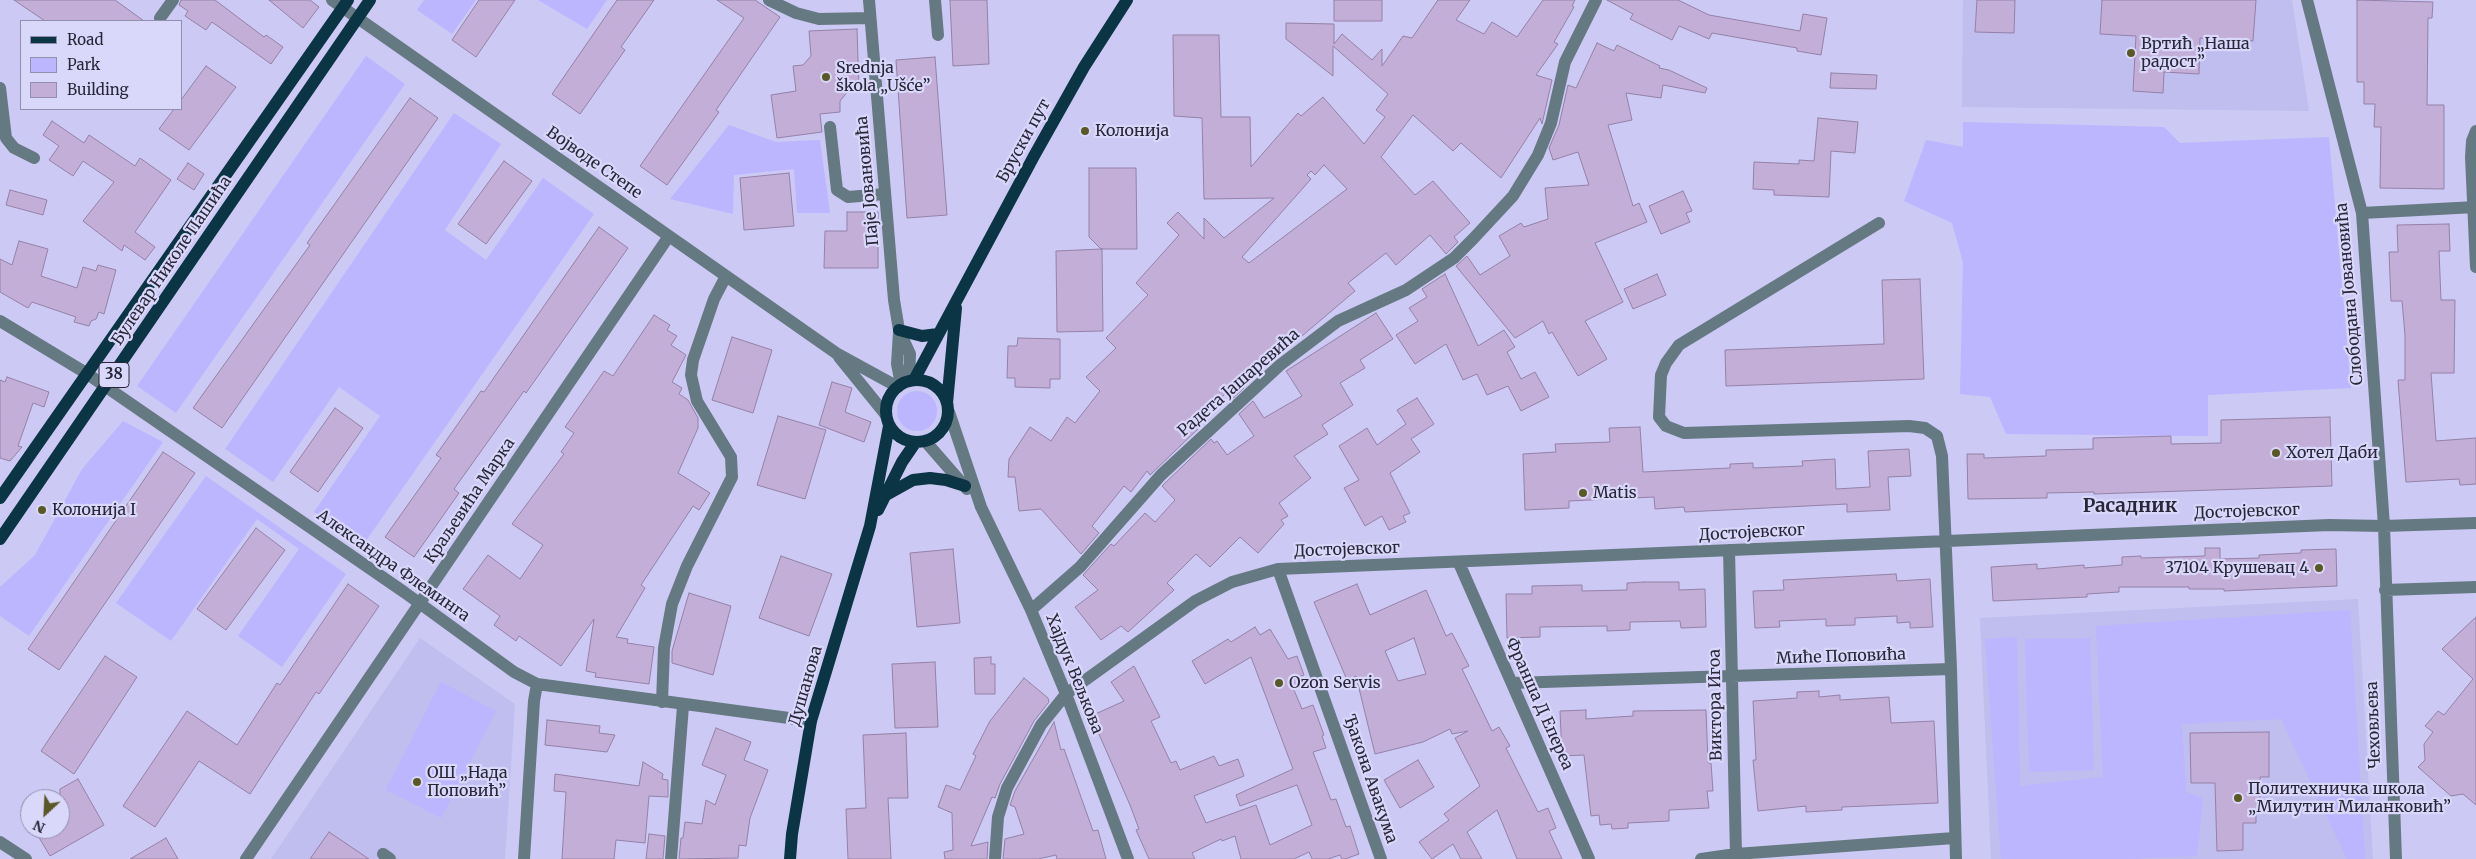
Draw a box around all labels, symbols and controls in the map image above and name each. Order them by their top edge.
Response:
legend [20,20,182,110]
text: Road [67,30,103,49]
place label: Вртић „Наша радост” [2141,34,2250,72]
marker: Вртић „Наша радост” [2125,47,2137,59]
text: Park [67,55,100,74]
place label: Srednja škola „Ušće” [836,58,930,96]
marker: Srednja škola „Ušće” [820,71,832,83]
text: Building [67,80,129,99]
street label: Бруски пут [993,96,1055,186]
street label: Паје Јовановића [853,115,883,247]
place label: Колонија [1095,121,1169,141]
street label: Војводе Степе [542,123,646,203]
marker: Колонија [1079,125,1091,137]
street label: Булевар Николе Пашића [108,173,236,349]
street label: Слободана Јовановића [2332,202,2368,386]
street label: Радета Јашаревића [1174,325,1304,441]
road number: 38 [99,362,129,388]
street label: Краљевића Марка [421,435,519,567]
place label: Хотел Даби [2286,443,2378,463]
marker: Хотел Даби [2270,447,2282,459]
place label: Matis [1593,483,1637,503]
marker: Matis [1577,487,1589,499]
district label: Расадник [2083,496,2177,518]
place label: Колонија I [52,500,136,520]
street label: Достојевског [2194,501,2300,523]
marker: Колонија I [36,504,48,516]
street label: Александра Флеминга [313,506,473,626]
street label: Достојевског [1699,521,1805,545]
street label: Достојевског [1294,539,1400,561]
place label: 37104 Крушевац 4 [2165,558,2309,578]
marker: 37104 Крушевац 4 [2313,562,2325,574]
street label: Хајдук Вељкова [1041,611,1107,737]
street label: Франша Д Епереа [1501,635,1577,773]
street label: Душанова [785,644,827,728]
street label: Миће Поповића [1776,645,1906,669]
street label: Виктора Игоа [1705,649,1727,761]
place label: Ozon Servis [1289,673,1381,693]
marker: Ozon Servis [1273,677,1285,689]
street label: Чеховљева [2363,681,2385,769]
street label: Ђакона Авакума [1339,712,1401,846]
place label: ОШ „Нада Поповић” [427,763,508,801]
marker: ОШ „Нада Поповић” [411,776,423,788]
place label: Политехничка школа „Милутин Миланковић” [2248,779,2451,817]
north arrow [20,789,70,839]
marker: Политехничка школа „Милутин Миланковић” [2232,792,2244,804]
text: N [30,816,48,837]

